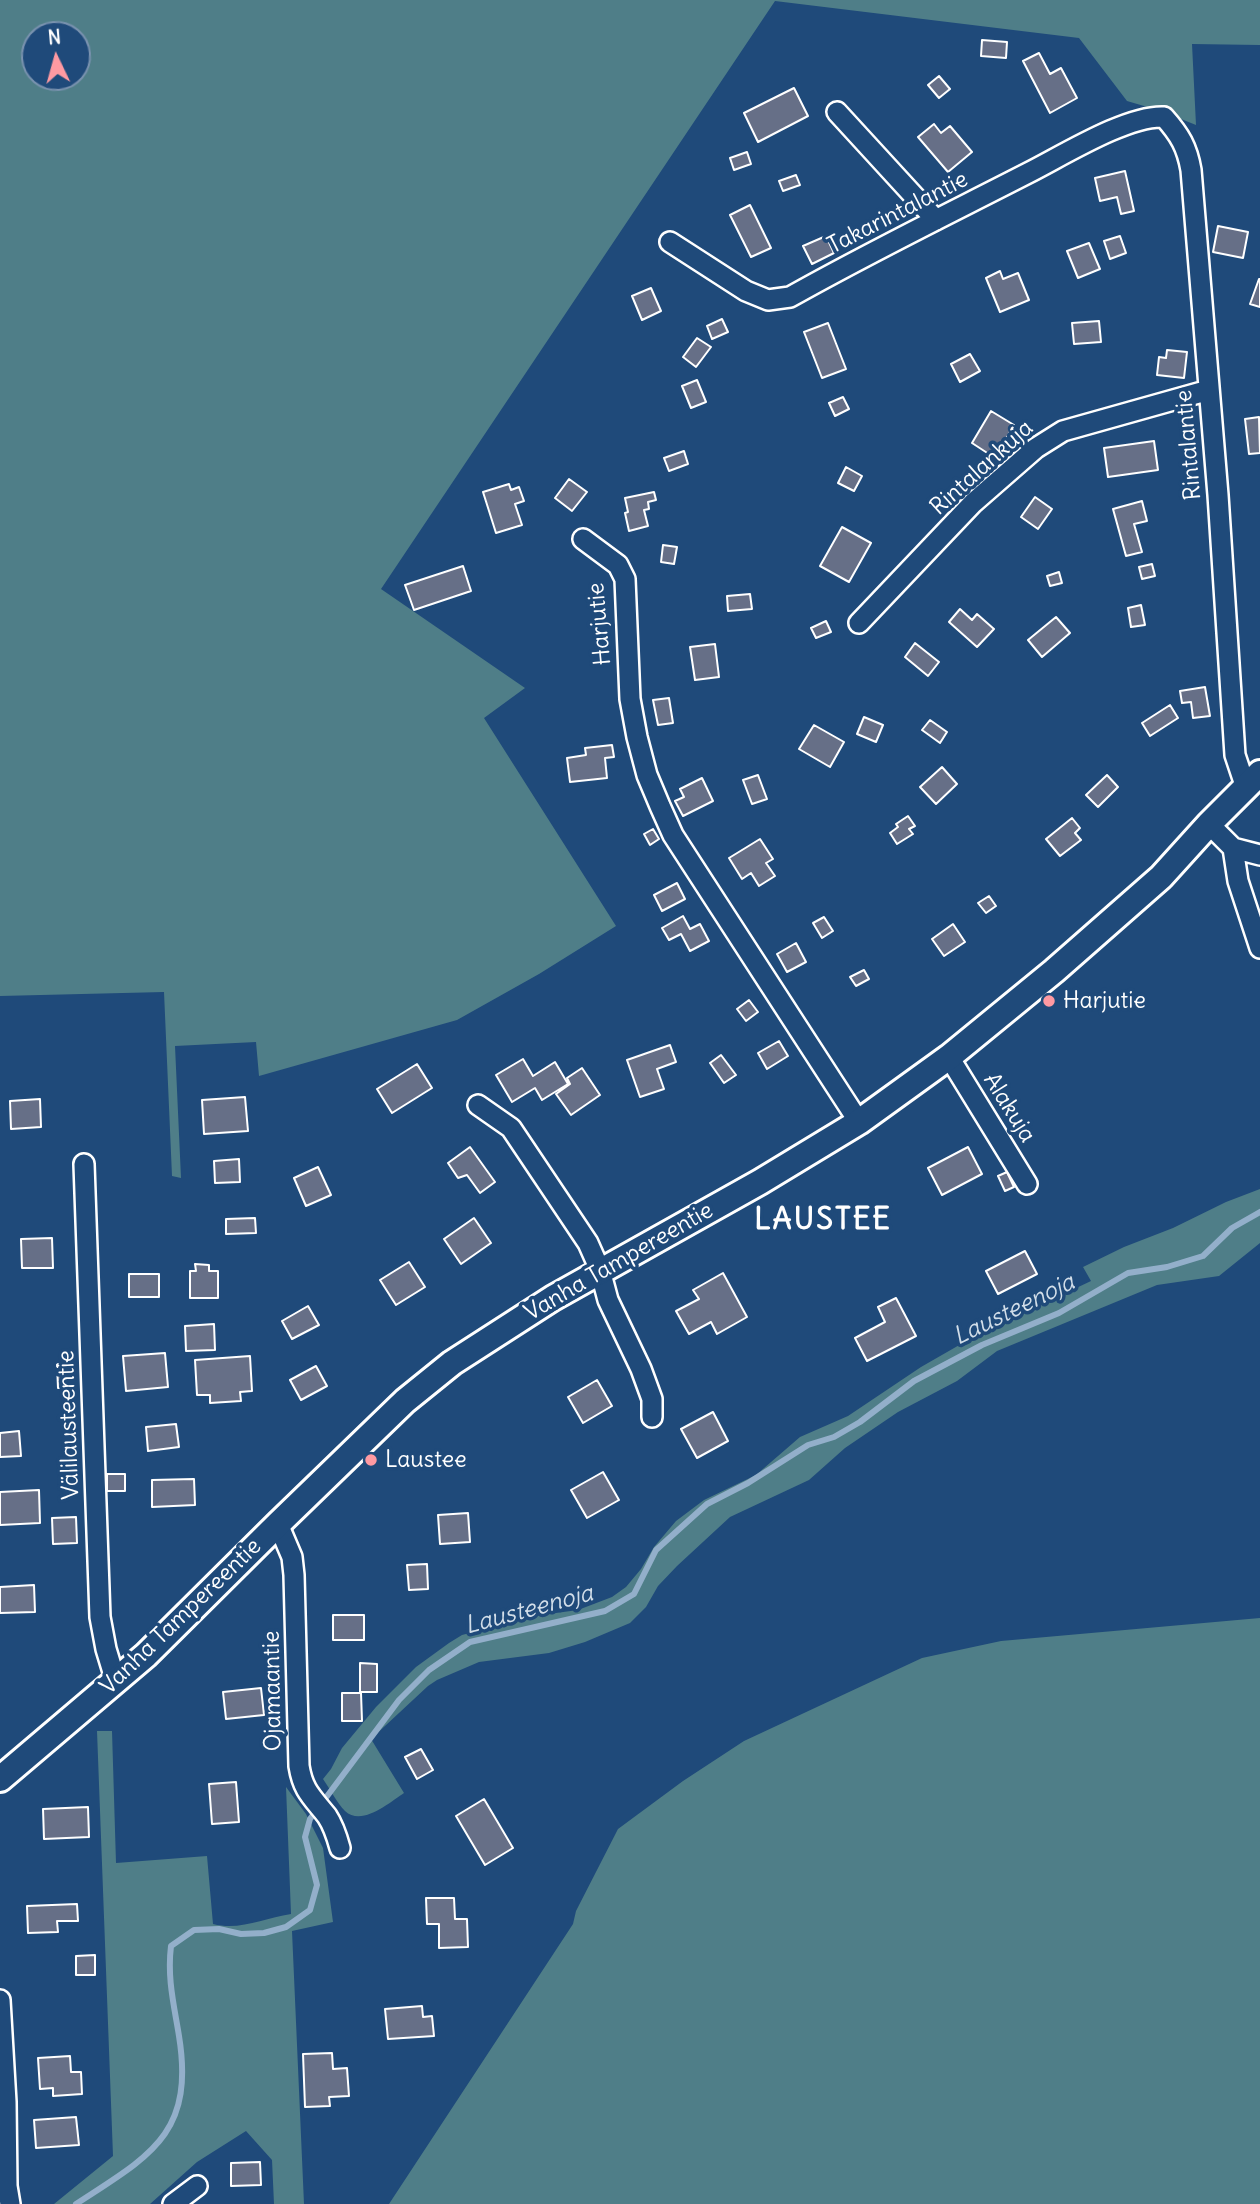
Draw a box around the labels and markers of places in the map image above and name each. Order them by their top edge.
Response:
place label: Harjutie [1063,987,1146,1015]
marker: Harjutie [1041,993,1057,1009]
place label: Laustee [385,1446,467,1474]
marker: Laustee [363,1452,379,1468]

